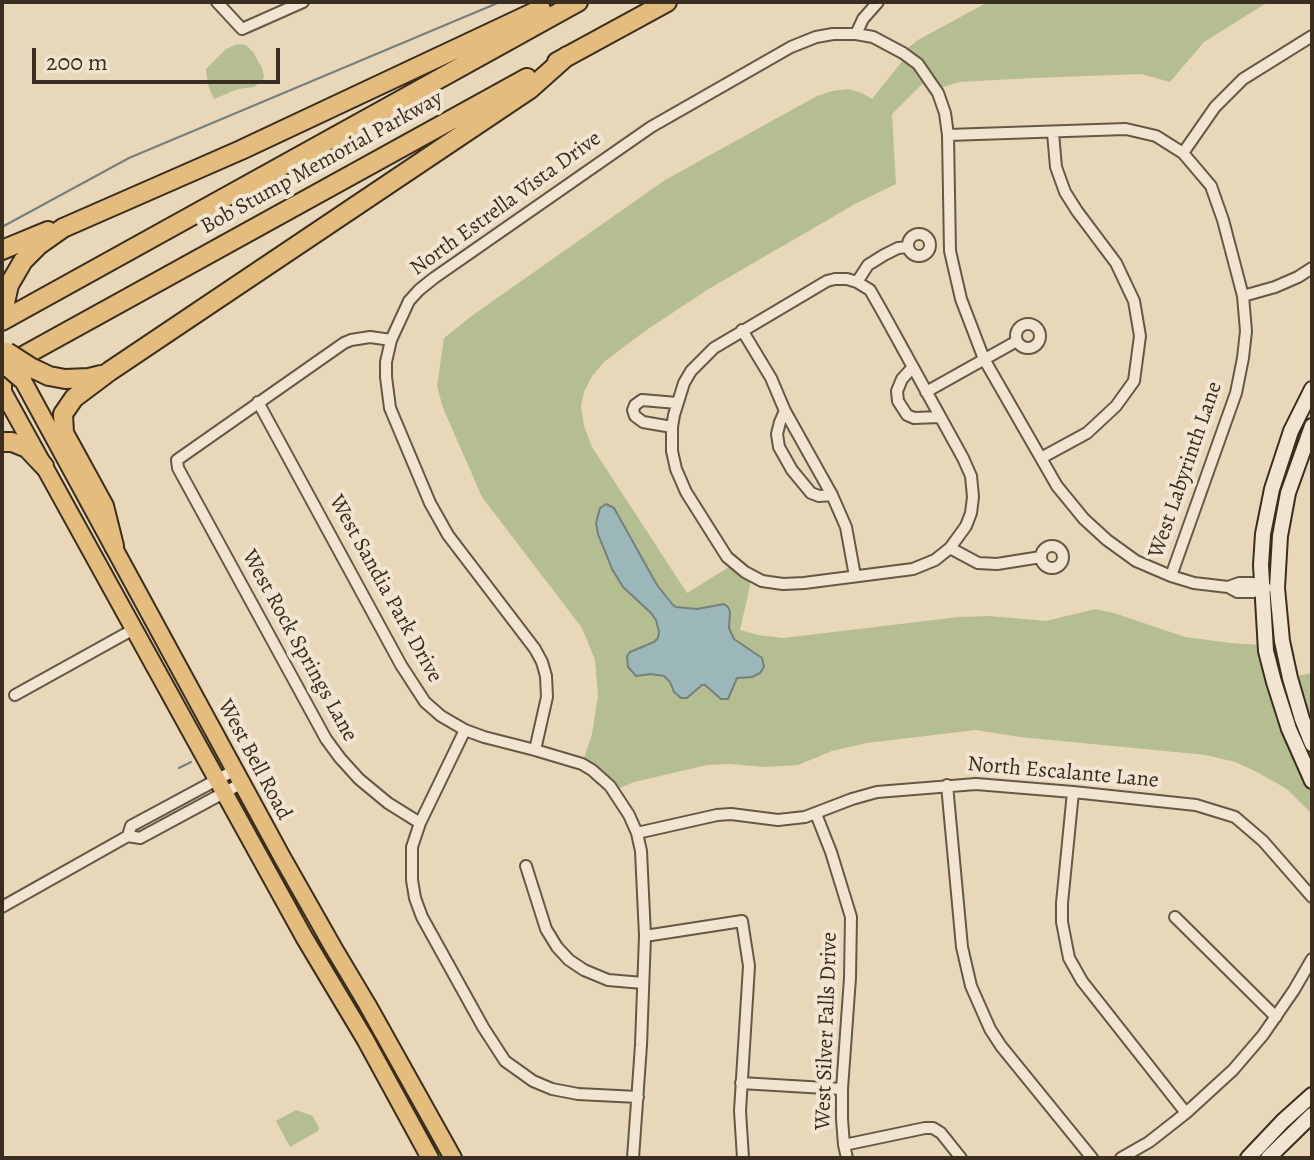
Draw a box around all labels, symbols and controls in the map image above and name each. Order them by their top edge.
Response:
scale bar [36,32,284,82]
text: 200 m [46,46,108,78]
street label: Bob Stump Memorial Parkway [196,85,448,241]
street label: North Estrella Vista Drive [405,126,607,282]
street label: West Labyrinth Lane [1143,378,1229,562]
street label: West Sandia Park Drive [322,491,448,687]
street label: West Rock Springs Lane [235,546,363,746]
street label: West Bell Road [211,695,297,825]
street label: North Escalante Lane [966,751,1160,795]
street label: West Silver Falls Drive [810,932,844,1130]

